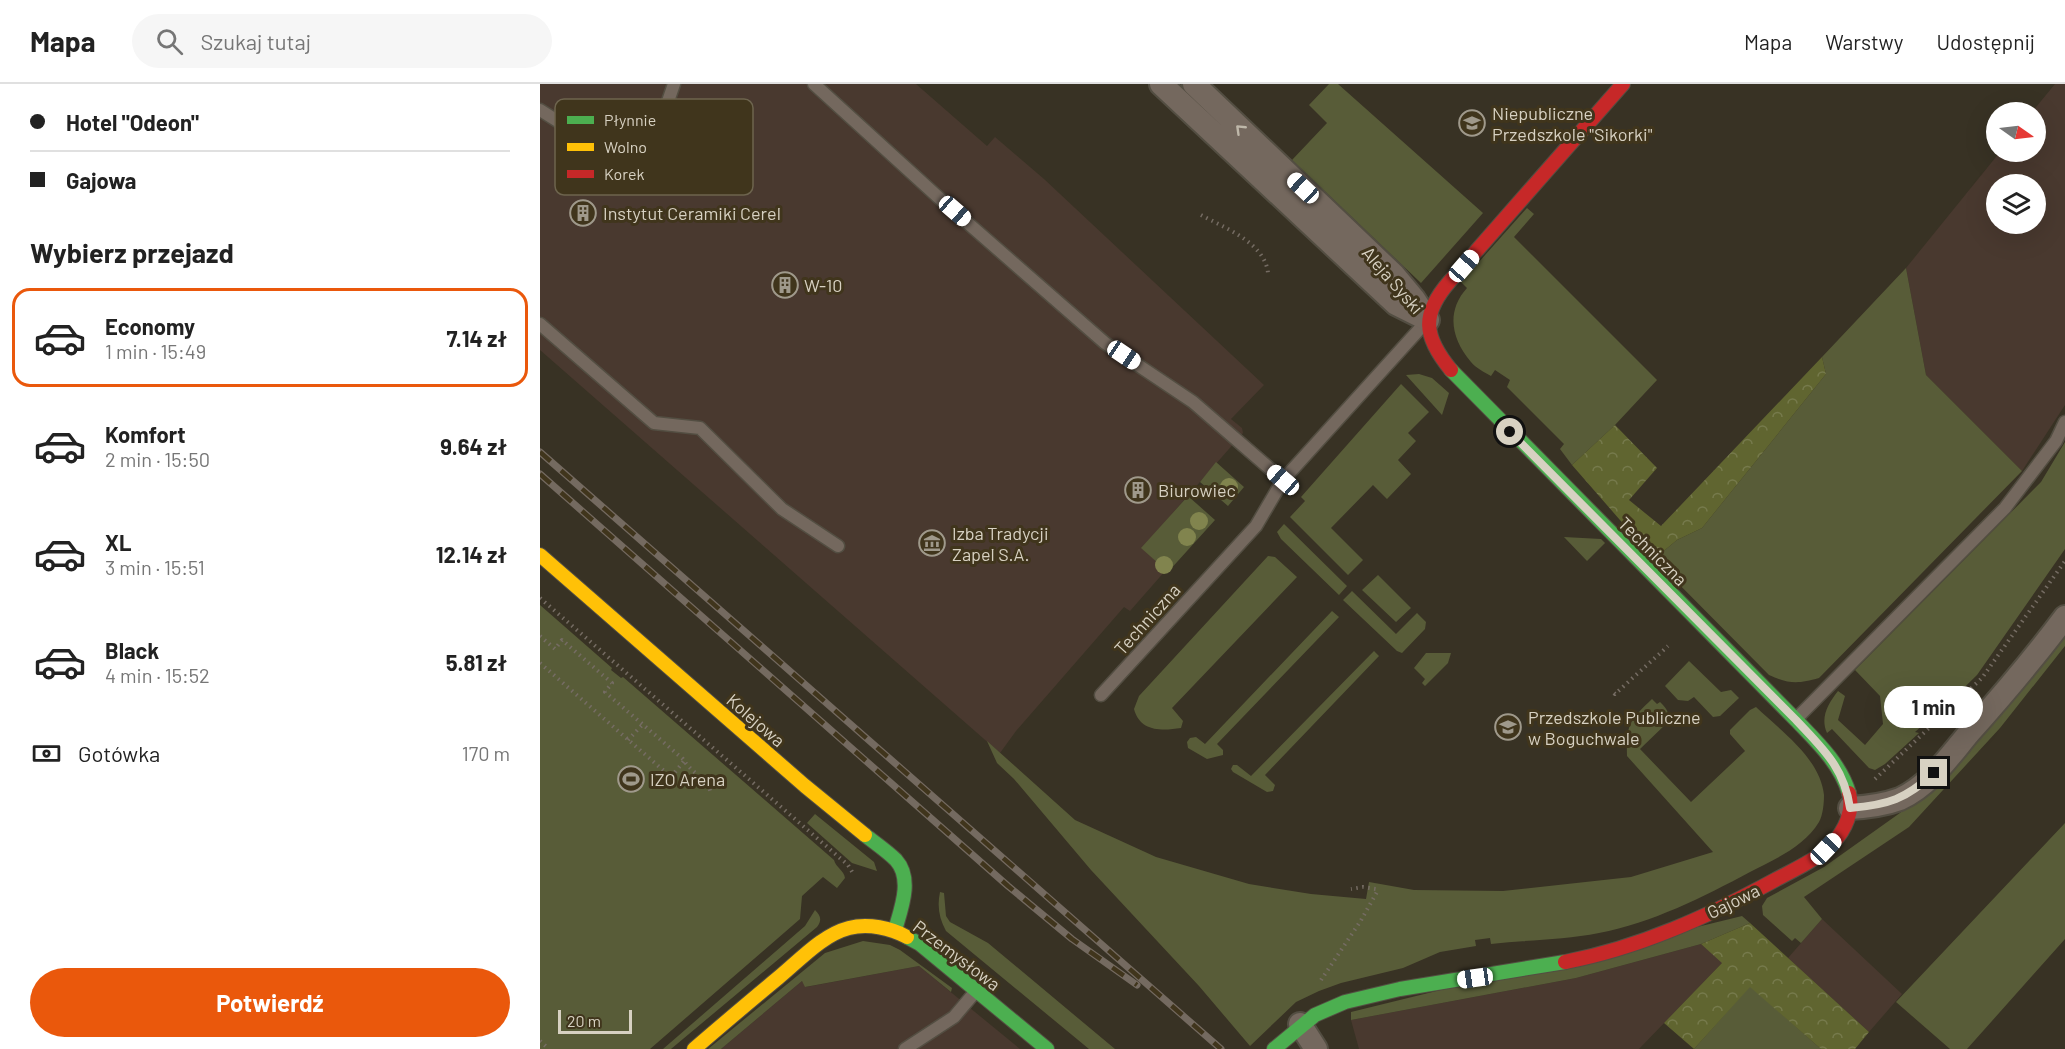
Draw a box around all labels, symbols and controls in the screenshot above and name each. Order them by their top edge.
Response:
search box [132,14,552,68]
text: Mapa [30,24,96,58]
icon: search [153,25,186,58]
text: Szukaj tutaj [201,28,311,54]
text: Mapa [1744,29,1792,54]
text: Warstwy [1825,29,1903,54]
text: Udostępnij [1936,29,2035,54]
legend [555,99,753,195]
place label: Niepubliczne Przedszkole "Sikorki" [1492,102,1653,145]
north arrow [1986,102,2046,162]
map controls [1986,102,2046,234]
school or university icon: Niepubliczne Przedszkole "Sikorki" [1457,108,1487,138]
text: Hotel "Odeon" [66,109,199,135]
text: Płynnie [604,110,656,129]
one-way arrow [1236,125,1247,136]
text: Wolno [604,137,647,156]
text: Korek [604,164,645,183]
text: Gajowa [66,167,137,193]
car [1284,169,1322,207]
button: layers [1986,174,2046,234]
car [936,192,974,230]
building icon: Instytut Ceramiki Cerel [568,198,598,228]
place label: Instytut Ceramiki Cerel [603,202,781,224]
text: Wybierz przejazd [30,236,234,268]
street label: Aleja Syski [1358,242,1428,318]
car [1445,247,1483,285]
building icon: W-10 [770,270,800,300]
place label: W-10 [804,274,842,296]
icon: car [33,311,87,365]
text: Economy [105,313,195,339]
text: 7.14 zł [446,325,507,351]
car [1104,337,1144,373]
text: 1 min · 15:49 [105,339,206,363]
route start [1496,418,1523,445]
icon: car [33,419,87,473]
text: Komfort [105,421,186,447]
text: 9.64 zł [440,433,507,459]
text: 2 min · 15:50 [105,447,210,471]
car [1264,461,1302,499]
building icon: Biurowiec [1123,475,1153,505]
place label: Biurowiec [1158,479,1236,501]
street label: Techniczna [1614,512,1692,590]
place label: Izba Tradycji Zapel S.A. [952,522,1048,565]
icon: car [33,527,87,581]
museum icon: Izba Tradycji Zapel S.A. [917,528,947,558]
text: XL [105,529,131,555]
text: 12.14 zł [436,541,507,567]
text: 3 min · 15:51 [105,555,205,579]
street label: Techniczna [1109,579,1185,659]
icon: car [33,635,87,689]
text: Black [105,637,159,663]
text: 5.81 zł [446,649,507,675]
text: 4 min · 15:52 [105,663,210,687]
callout: 1 min [1884,686,1984,728]
street label: Kolejowa [722,689,790,751]
text: 1 min [1912,695,1955,719]
place label: Przedszkole Publiczne w Boguchwale [1528,706,1701,749]
school or university icon: Przedszkole Publiczne w Boguchwale [1493,712,1523,742]
icon: cash [30,737,63,770]
text: Gotówka [78,740,160,766]
text: 170 m [462,741,510,765]
route end [1920,759,1947,786]
sports icon: IZO Arena [616,764,646,794]
place label: IZO Arena [650,768,725,790]
car [1807,830,1845,868]
street label: Gajowa [1703,879,1763,923]
street label: Przemysłowa [909,915,1005,995]
car [1456,967,1494,989]
button: Potwierdź [30,968,510,1037]
scale bar [558,1007,632,1034]
text: 20 m [567,1011,601,1030]

